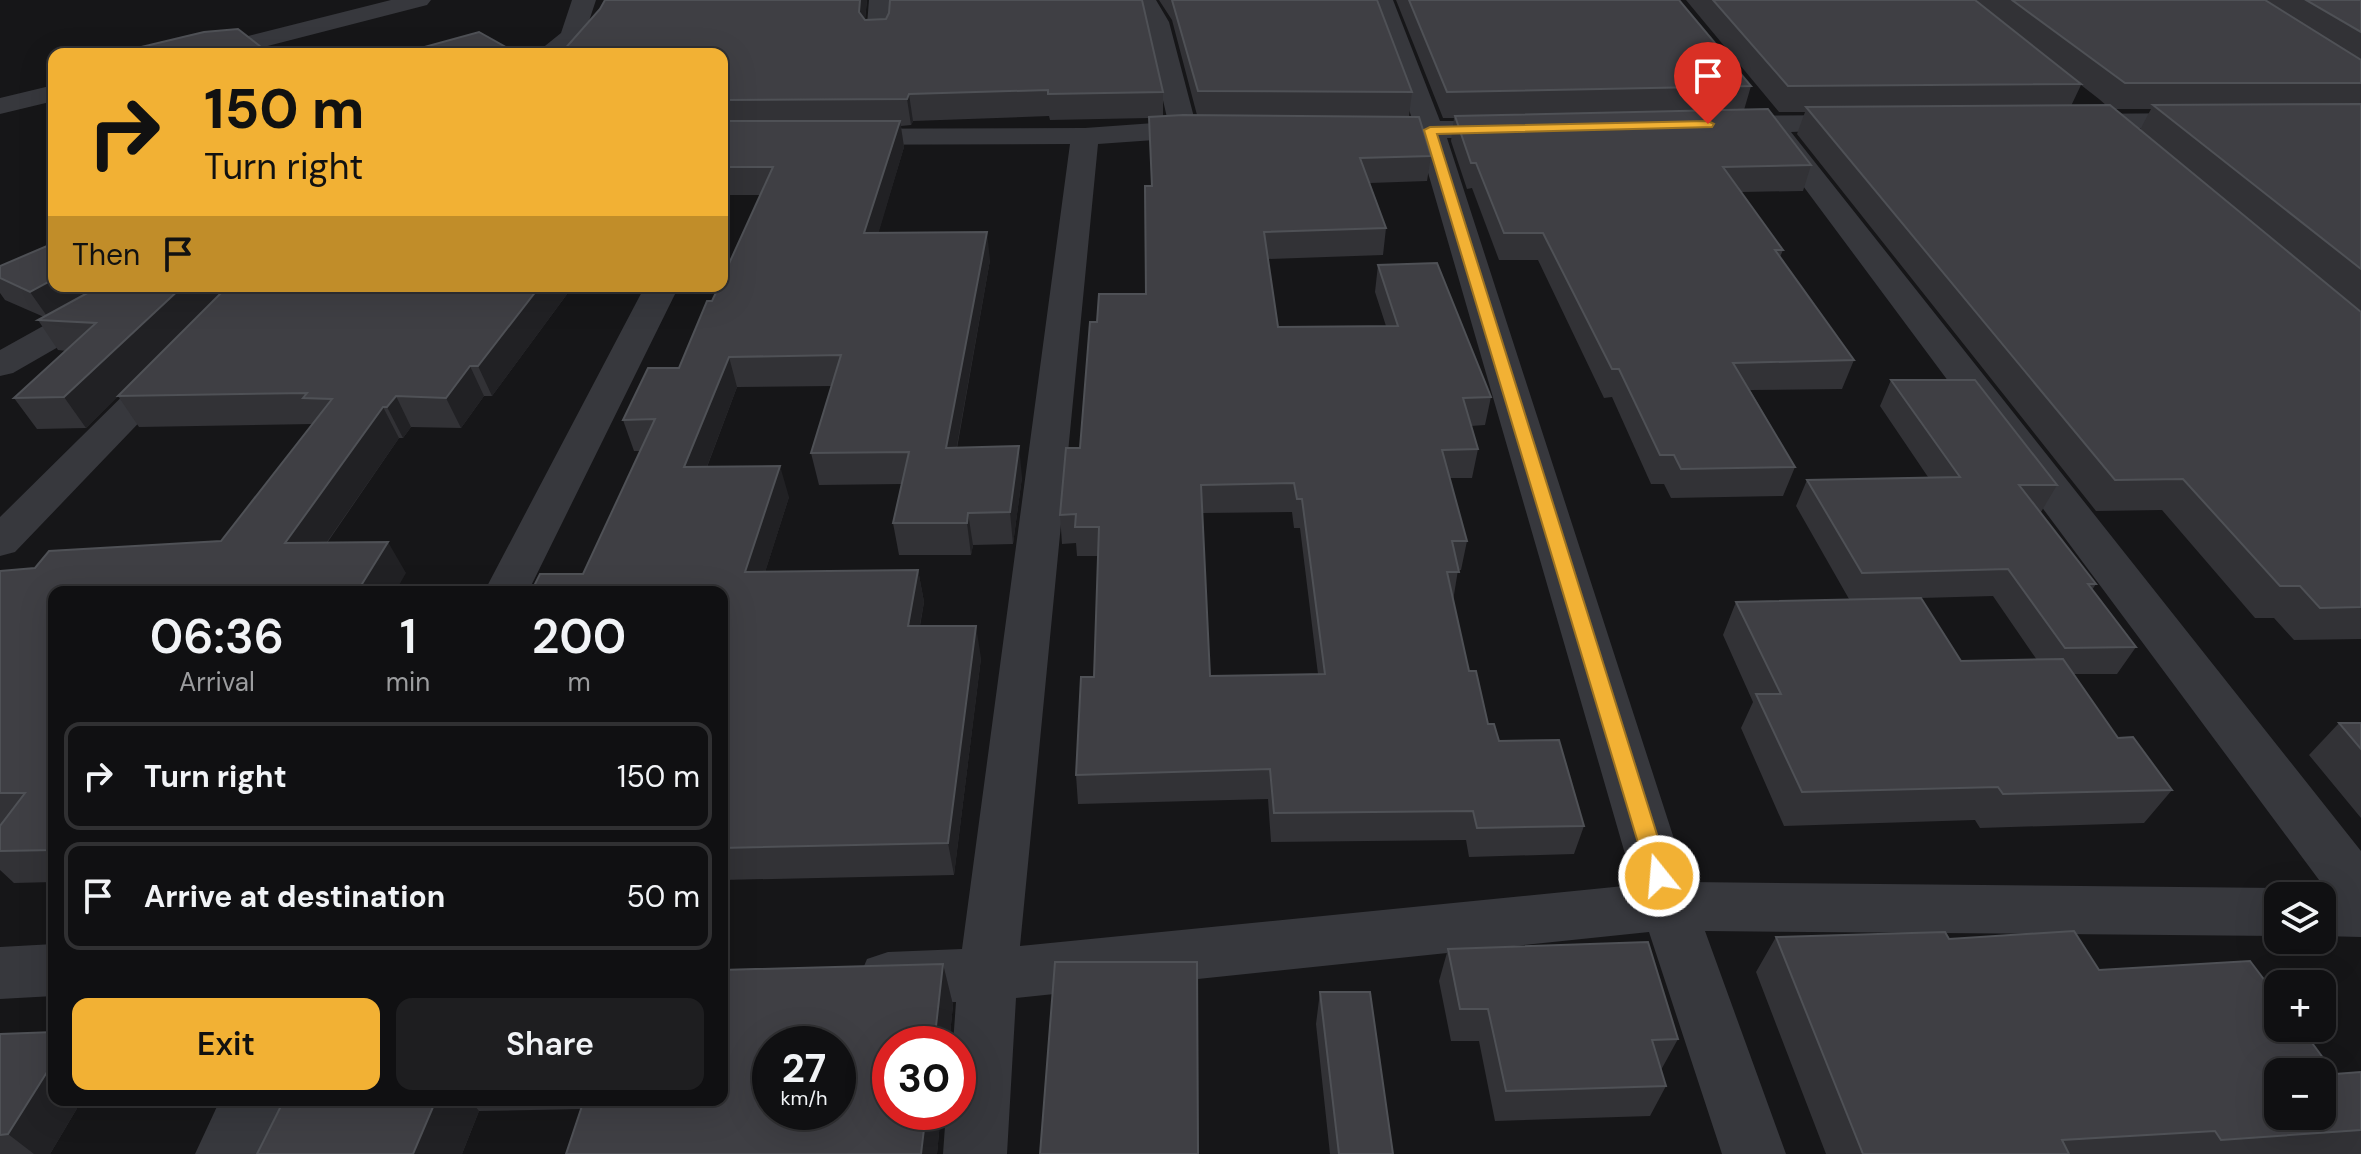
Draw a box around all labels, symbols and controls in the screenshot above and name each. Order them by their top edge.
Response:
pin [1674,42,1742,124]
icon: arrive [1686,54,1730,98]
text: 150 m [204,72,365,145]
icon: right [72,80,176,184]
text: Turn right [204,143,363,190]
icon: arrive [156,232,200,276]
text: Then [72,235,140,274]
text: 06:36 [150,605,284,668]
text: 1 [400,605,416,668]
text: 200 [532,605,626,668]
text: Arrival [179,665,255,699]
text: min [386,665,430,699]
text: m [567,665,591,699]
icon: right [76,754,120,798]
text: Turn right [144,757,287,796]
text: 150 m [617,757,700,796]
position arrow [1617,834,1701,918]
icon: arrive [76,874,120,918]
text: Arrive at destination [144,877,445,916]
text: 50 m [626,877,700,916]
map controls [2264,882,2336,1130]
button: layers [2264,882,2336,954]
button: + [2264,970,2336,1042]
button: Exit [72,998,380,1090]
button: Share [396,998,704,1090]
speed limit sign: 30 [872,1026,976,1130]
text: 27 [782,1042,826,1094]
button: − [2264,1058,2336,1130]
text: km/h [780,1085,828,1111]

